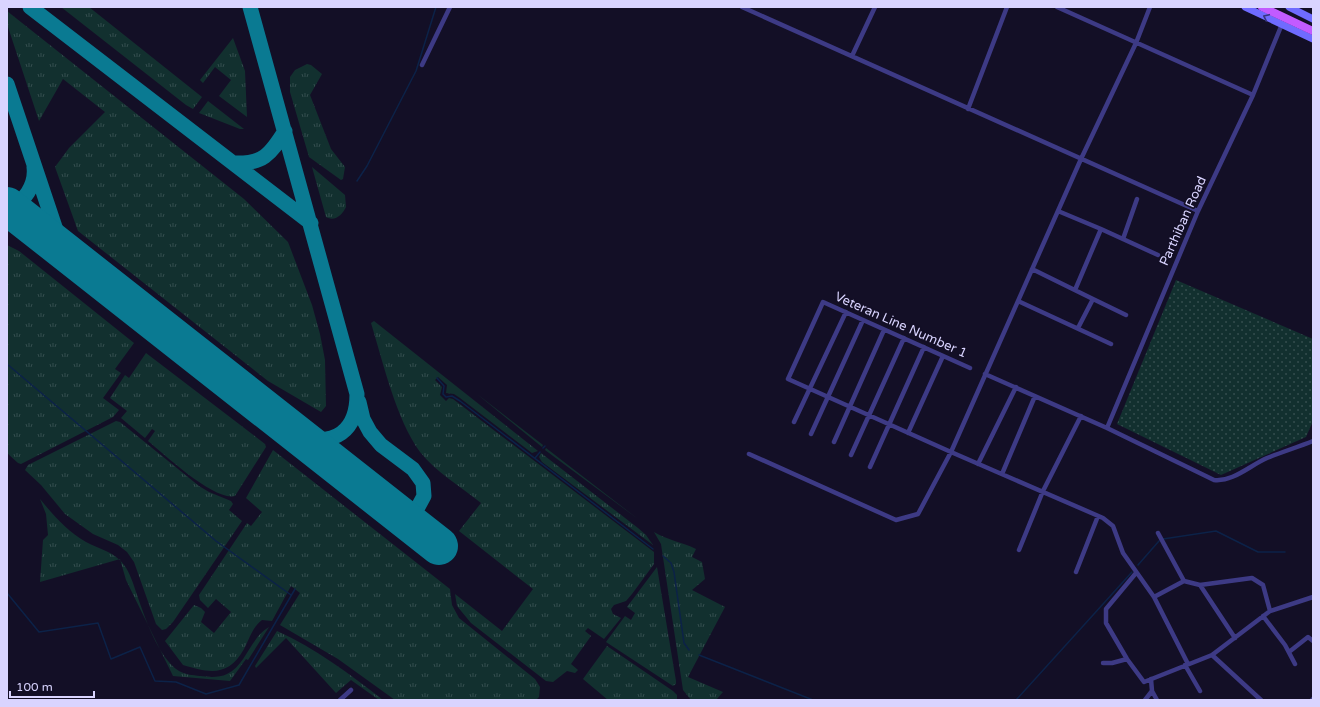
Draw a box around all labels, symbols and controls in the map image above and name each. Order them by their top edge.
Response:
one-way arrow [1263,14,1271,22]
street label: Parthiban Road [1156,174,1210,268]
street label: Veteran Line Number 1 [832,289,970,361]
scale bar [10,673,94,699]
text: 100 m [16,680,53,694]

